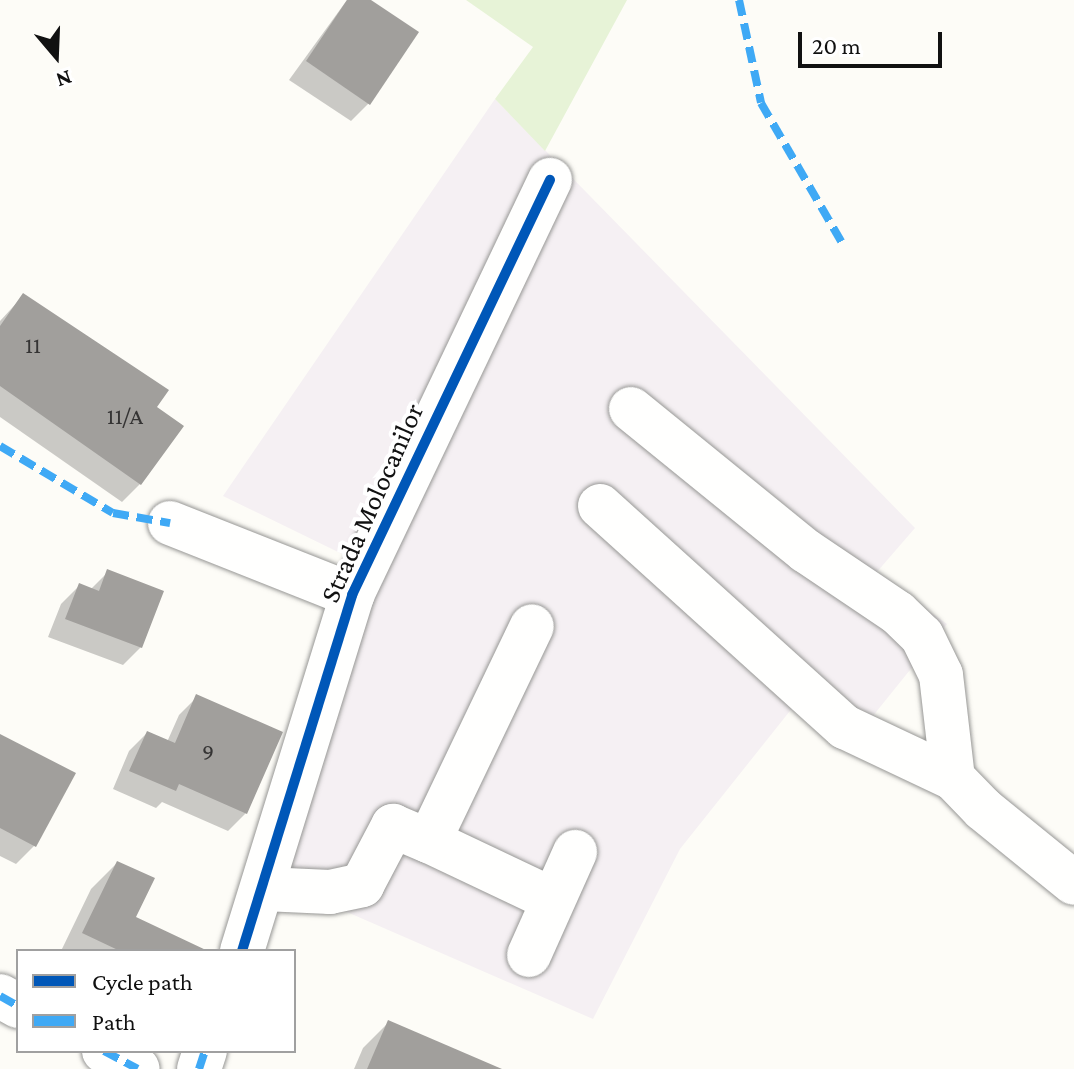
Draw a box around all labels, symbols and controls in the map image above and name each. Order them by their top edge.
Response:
north arrow [16,16,96,96]
scale bar [802,16,946,66]
text: 20 m [812,32,861,59]
text: N [53,65,75,93]
house number: 11 [25,331,41,359]
street label: Strada Molocanilor [313,398,431,608]
house number: 11/A [107,402,143,430]
house number: 9 [202,738,214,766]
legend [16,949,296,1053]
text: Cycle path [92,968,193,995]
text: Path [92,1008,136,1035]

